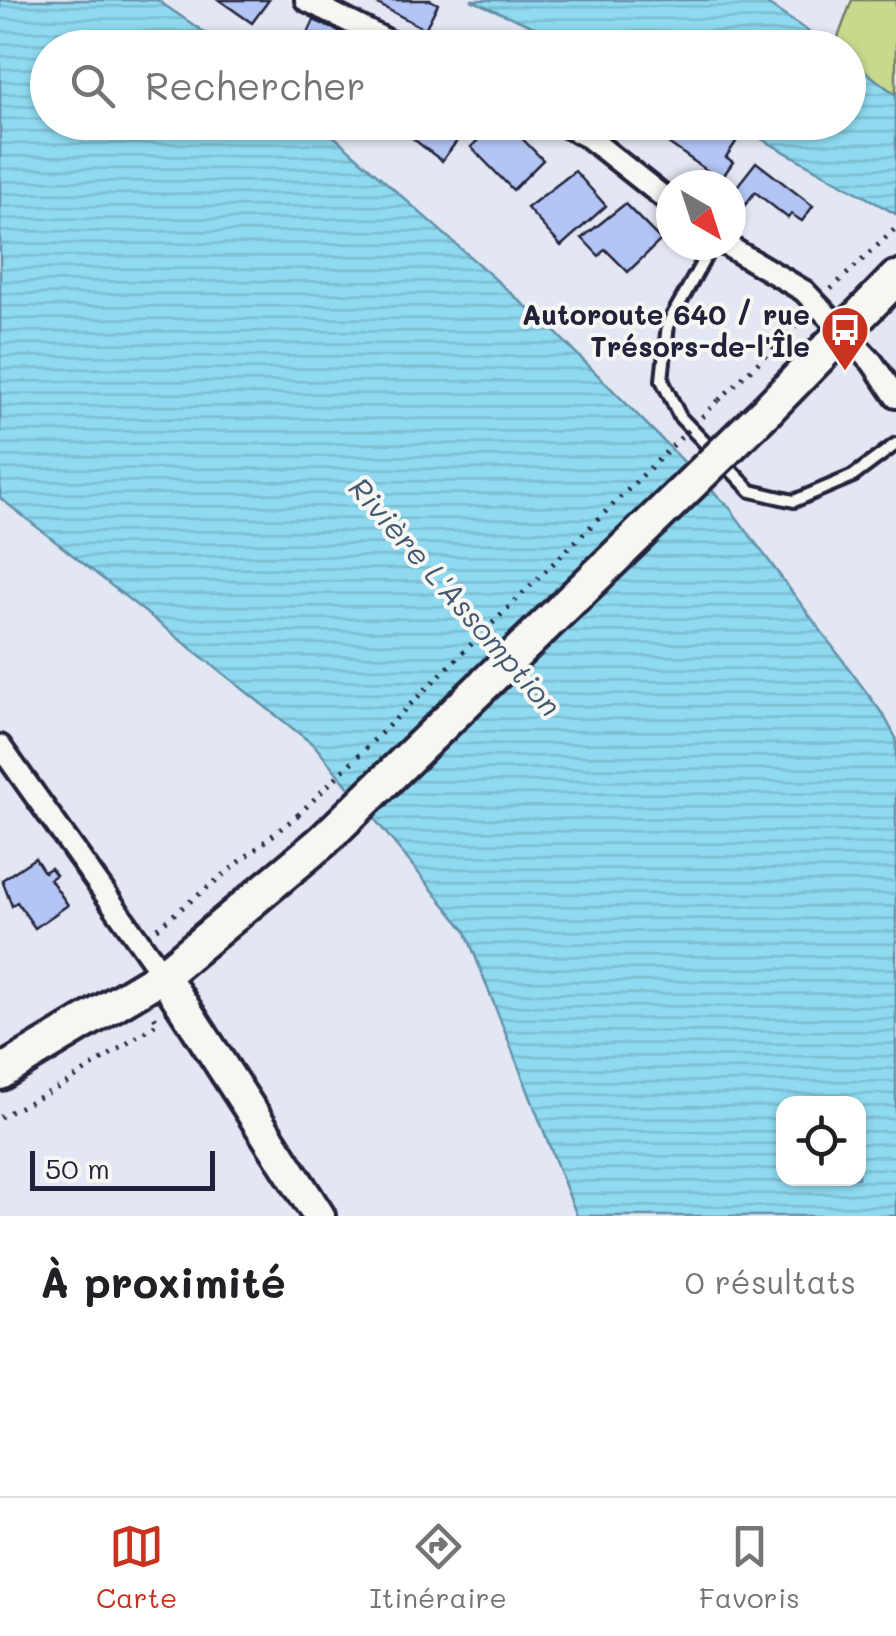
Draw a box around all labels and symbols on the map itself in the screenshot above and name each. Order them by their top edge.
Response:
north arrow [656,170,746,260]
place label: Autoroute 640 / rue Trésors-de-l'Île [522,296,810,364]
bus stop icon: Autoroute 640 / rue Trésors-de-l'Île [819,304,871,372]
water label: Rivière L'Assomption [341,468,571,724]
scale bar [30,1146,215,1190]

